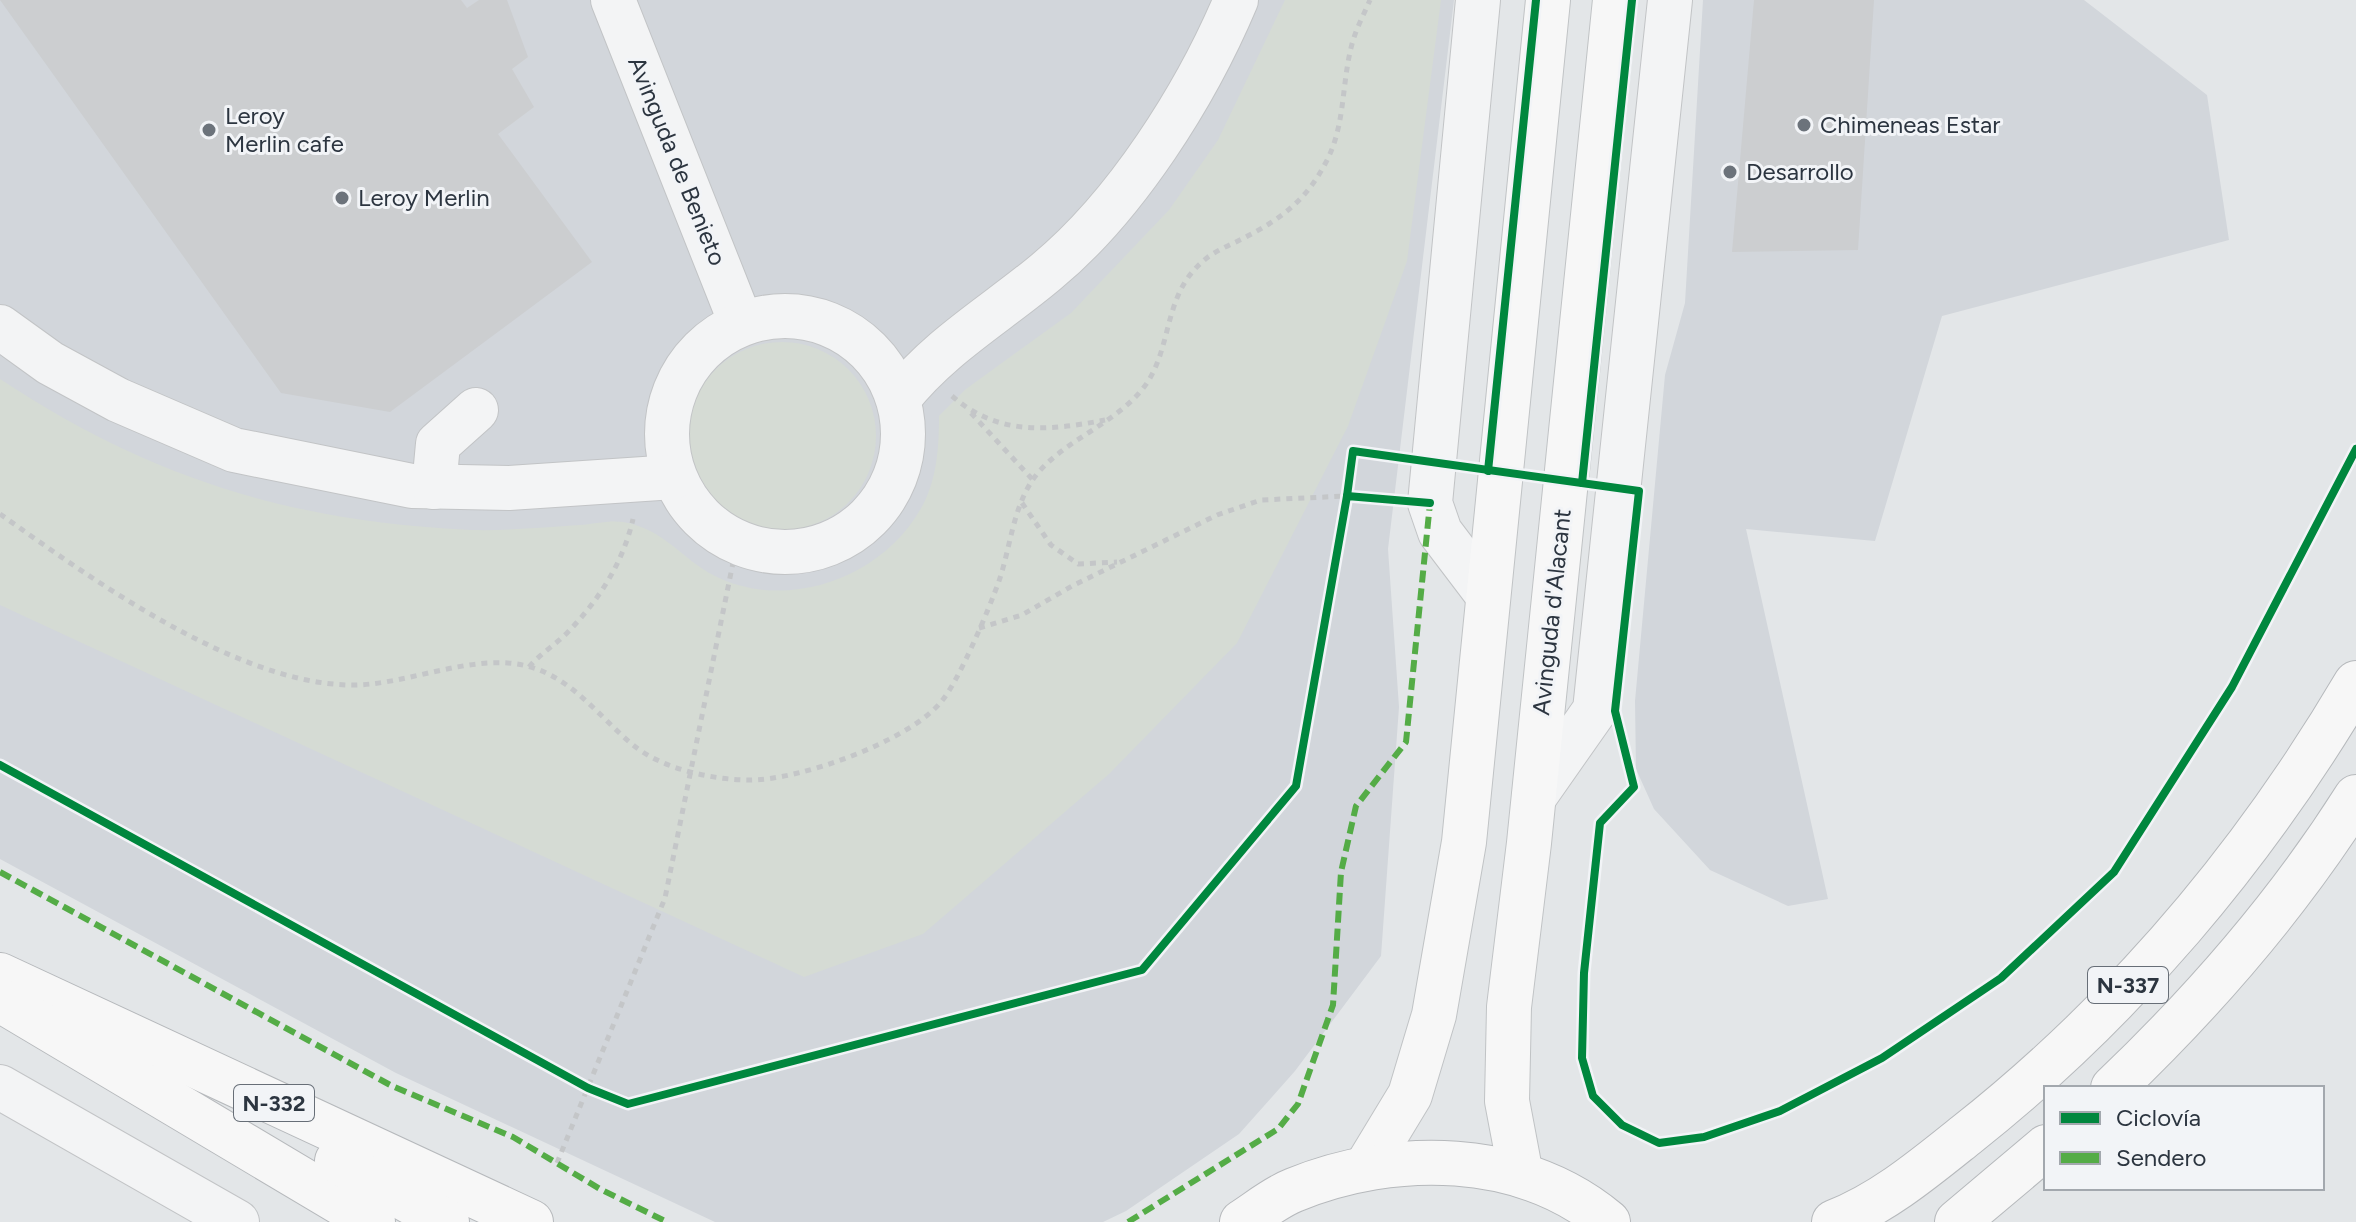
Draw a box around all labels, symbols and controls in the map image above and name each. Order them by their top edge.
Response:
street label: Avinguda de Benieto [622,52,733,270]
place label: Leroy Merlin cafe [225,101,344,158]
place label: Chimeneas Estar [1820,110,2000,139]
marker: Chimeneas Estar [1795,116,1813,134]
marker: Leroy Merlin cafe [200,121,218,139]
place label: Desarrollo [1746,157,1854,186]
marker: Desarrollo [1721,163,1739,181]
place label: Leroy Merlin [358,183,490,212]
marker: Leroy Merlin [333,189,351,207]
street label: Avinguda d'Alacant [1526,507,1577,717]
road number: N-337 [2088,967,2168,1003]
road number: N-332 [234,1085,314,1121]
legend [2044,1086,2324,1190]
text: Ciclovía [2116,1103,2201,1132]
text: Sendero [2116,1143,2206,1172]

